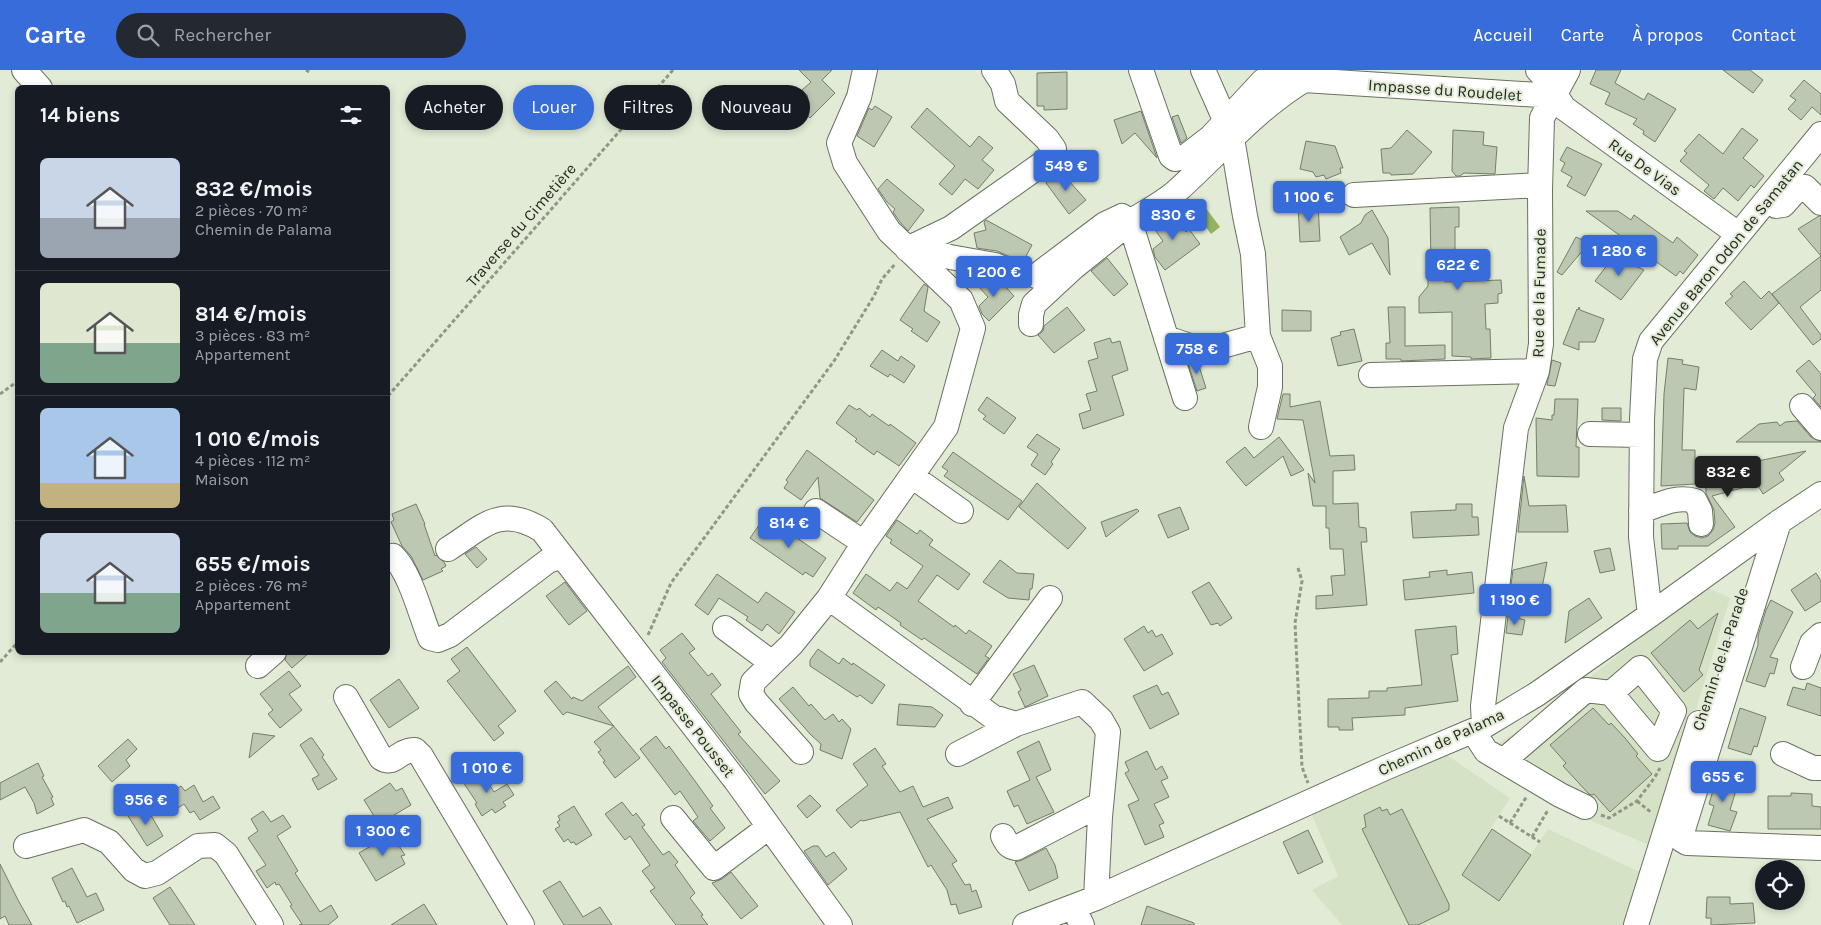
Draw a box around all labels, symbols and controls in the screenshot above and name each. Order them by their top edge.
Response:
search box [116,13,466,58]
text: Carte [25,21,86,49]
icon: search [134,21,162,49]
text: Rechercher [174,24,271,46]
text: Accueil [1473,24,1533,46]
text: Carte [1561,24,1604,46]
text: À propos [1632,24,1704,46]
text: Contact [1732,24,1796,46]
street label: Impasse du Roudelet [1368,75,1522,105]
chip: Acheter [405,85,503,130]
chip: Louer [513,85,594,130]
chip: Filtres [604,85,692,130]
chip: Nouveau [702,85,810,130]
icon: filters [337,101,365,129]
text: 14 biens [40,103,120,127]
street label: Rue De Vias [1605,134,1685,200]
pin: 549 € [1031,150,1101,192]
street label: Avenue Baron Odon de Samatan [1645,155,1807,349]
text: 549 € [1045,156,1087,175]
street label: Traverse du Cimetière [462,159,580,291]
text: 832 €/mois [195,177,313,201]
icon: home [80,178,140,238]
pin: 1 100 € [1263,180,1355,223]
text: 1 100 € [1284,187,1334,206]
pin: 830 € [1138,198,1208,241]
text: 2 pièces · 70 m² [195,201,308,220]
text: 830 € [1151,205,1195,224]
text: Chemin de Palama [195,220,332,239]
street label: Rue de la Fumade [1528,228,1550,358]
pin: 1 280 € [1573,234,1665,277]
text: 1 280 € [1592,241,1646,260]
pin: 622 € [1423,248,1493,291]
text: 622 € [1436,255,1480,274]
pin: 1 200 € [948,256,1040,298]
text: 1 200 € [967,262,1021,281]
text: 814 €/mois [195,302,307,326]
icon: home [80,303,140,363]
text: 3 pièces · 83 m² [195,326,310,345]
pin: 758 € [1162,332,1232,375]
text: 758 € [1176,339,1218,358]
text: Appartement [195,345,291,364]
text: 1 010 €/mois [195,427,320,451]
icon: home [80,428,140,488]
text: 4 pièces · 112 m² [195,451,310,470]
pin: 832 € [1693,456,1763,498]
text: 832 € [1706,462,1750,481]
text: Maison [195,470,249,489]
pin: 814 € [754,506,824,549]
text: 814 € [769,513,809,532]
text: 655 €/mois [195,552,311,576]
icon: home [80,553,140,613]
text: 2 pièces · 76 m² [195,576,308,595]
pin: 1 190 € [1469,584,1561,626]
street label: Chemin de la Parade [1688,585,1752,733]
text: 1 190 € [1490,590,1540,609]
text: Appartement [195,595,291,614]
street label: Impasse Pousset [647,671,739,781]
street label: Chemin de Palama [1375,704,1507,780]
pin: 1 010 € [441,752,533,794]
text: 1 010 € [462,758,512,777]
pin: 655 € [1688,760,1758,803]
text: 655 € [1702,767,1744,786]
pin: 956 € [111,784,181,826]
text: 956 € [125,790,167,809]
pin: 1 300 € [337,814,429,857]
text: 1 300 € [356,821,410,840]
map controls [1755,860,1805,910]
button: locate [1755,860,1805,910]

